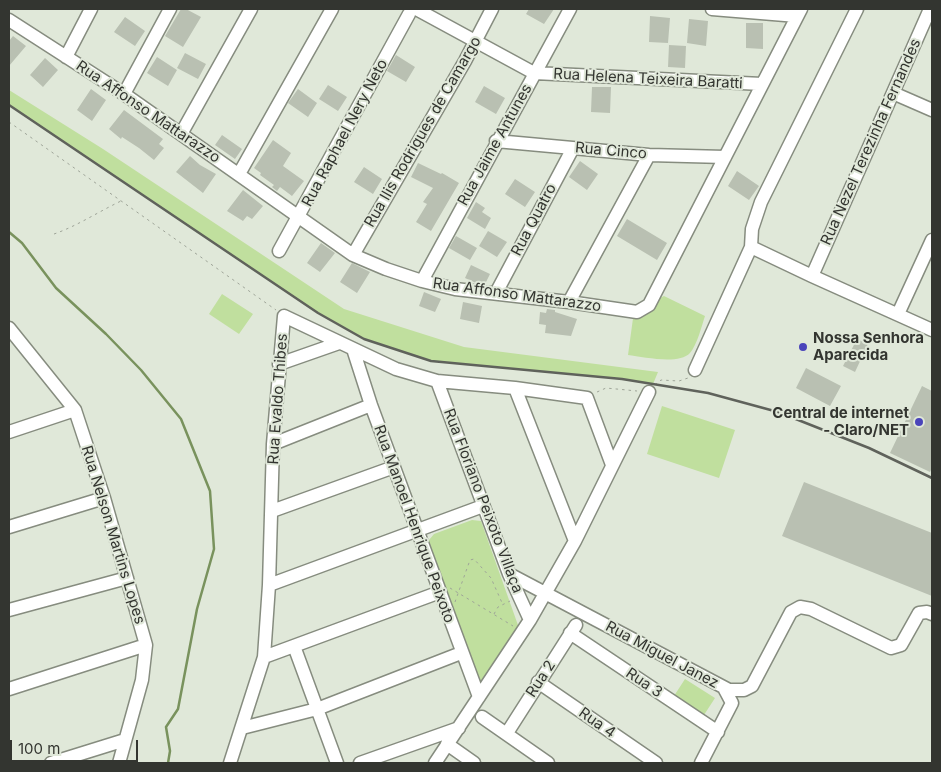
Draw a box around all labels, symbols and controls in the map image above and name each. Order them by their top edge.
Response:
street label: Rua Ilis Rodrigues de Camargo [361,33,485,231]
street label: Rua Nezel Terezinha Fernandes [817,36,925,248]
street label: Rua Raphael Nery Neto [298,56,392,210]
street label: Rua Affonso Mattarazzo [73,57,223,167]
street label: Rua Helena Teixeira Baratti [553,65,743,93]
street label: Rua Jaime Antunes [454,81,536,209]
street label: Rua Cinco [574,139,648,163]
street label: Rua Quatro [507,181,561,259]
street label: Rua Affonso Mattarazzo [432,274,602,316]
place label: Nossa Senhora Aparecida [813,329,924,364]
street label: Rua Evaldo Thibes [264,333,292,465]
marker: Nossa Senhora Aparecida [797,341,809,353]
place label: Central de internet - Claro/NET [772,404,909,439]
street label: Rua Floriano Peixoto Villaça [439,406,527,596]
marker: Central de internet - Claro/NET [913,416,925,428]
street label: Rua Manoel Henrique Peixoto [370,423,458,625]
street label: Rua Nelson Martins Lopes [77,444,149,626]
street label: Rua Miguel Janez [602,618,722,692]
street label: Rua 2 [522,657,560,701]
street label: Rua 3 [622,664,666,702]
street label: Rua 4 [575,704,619,742]
scale bar [12,730,140,762]
text: 100 m [18,739,60,758]

